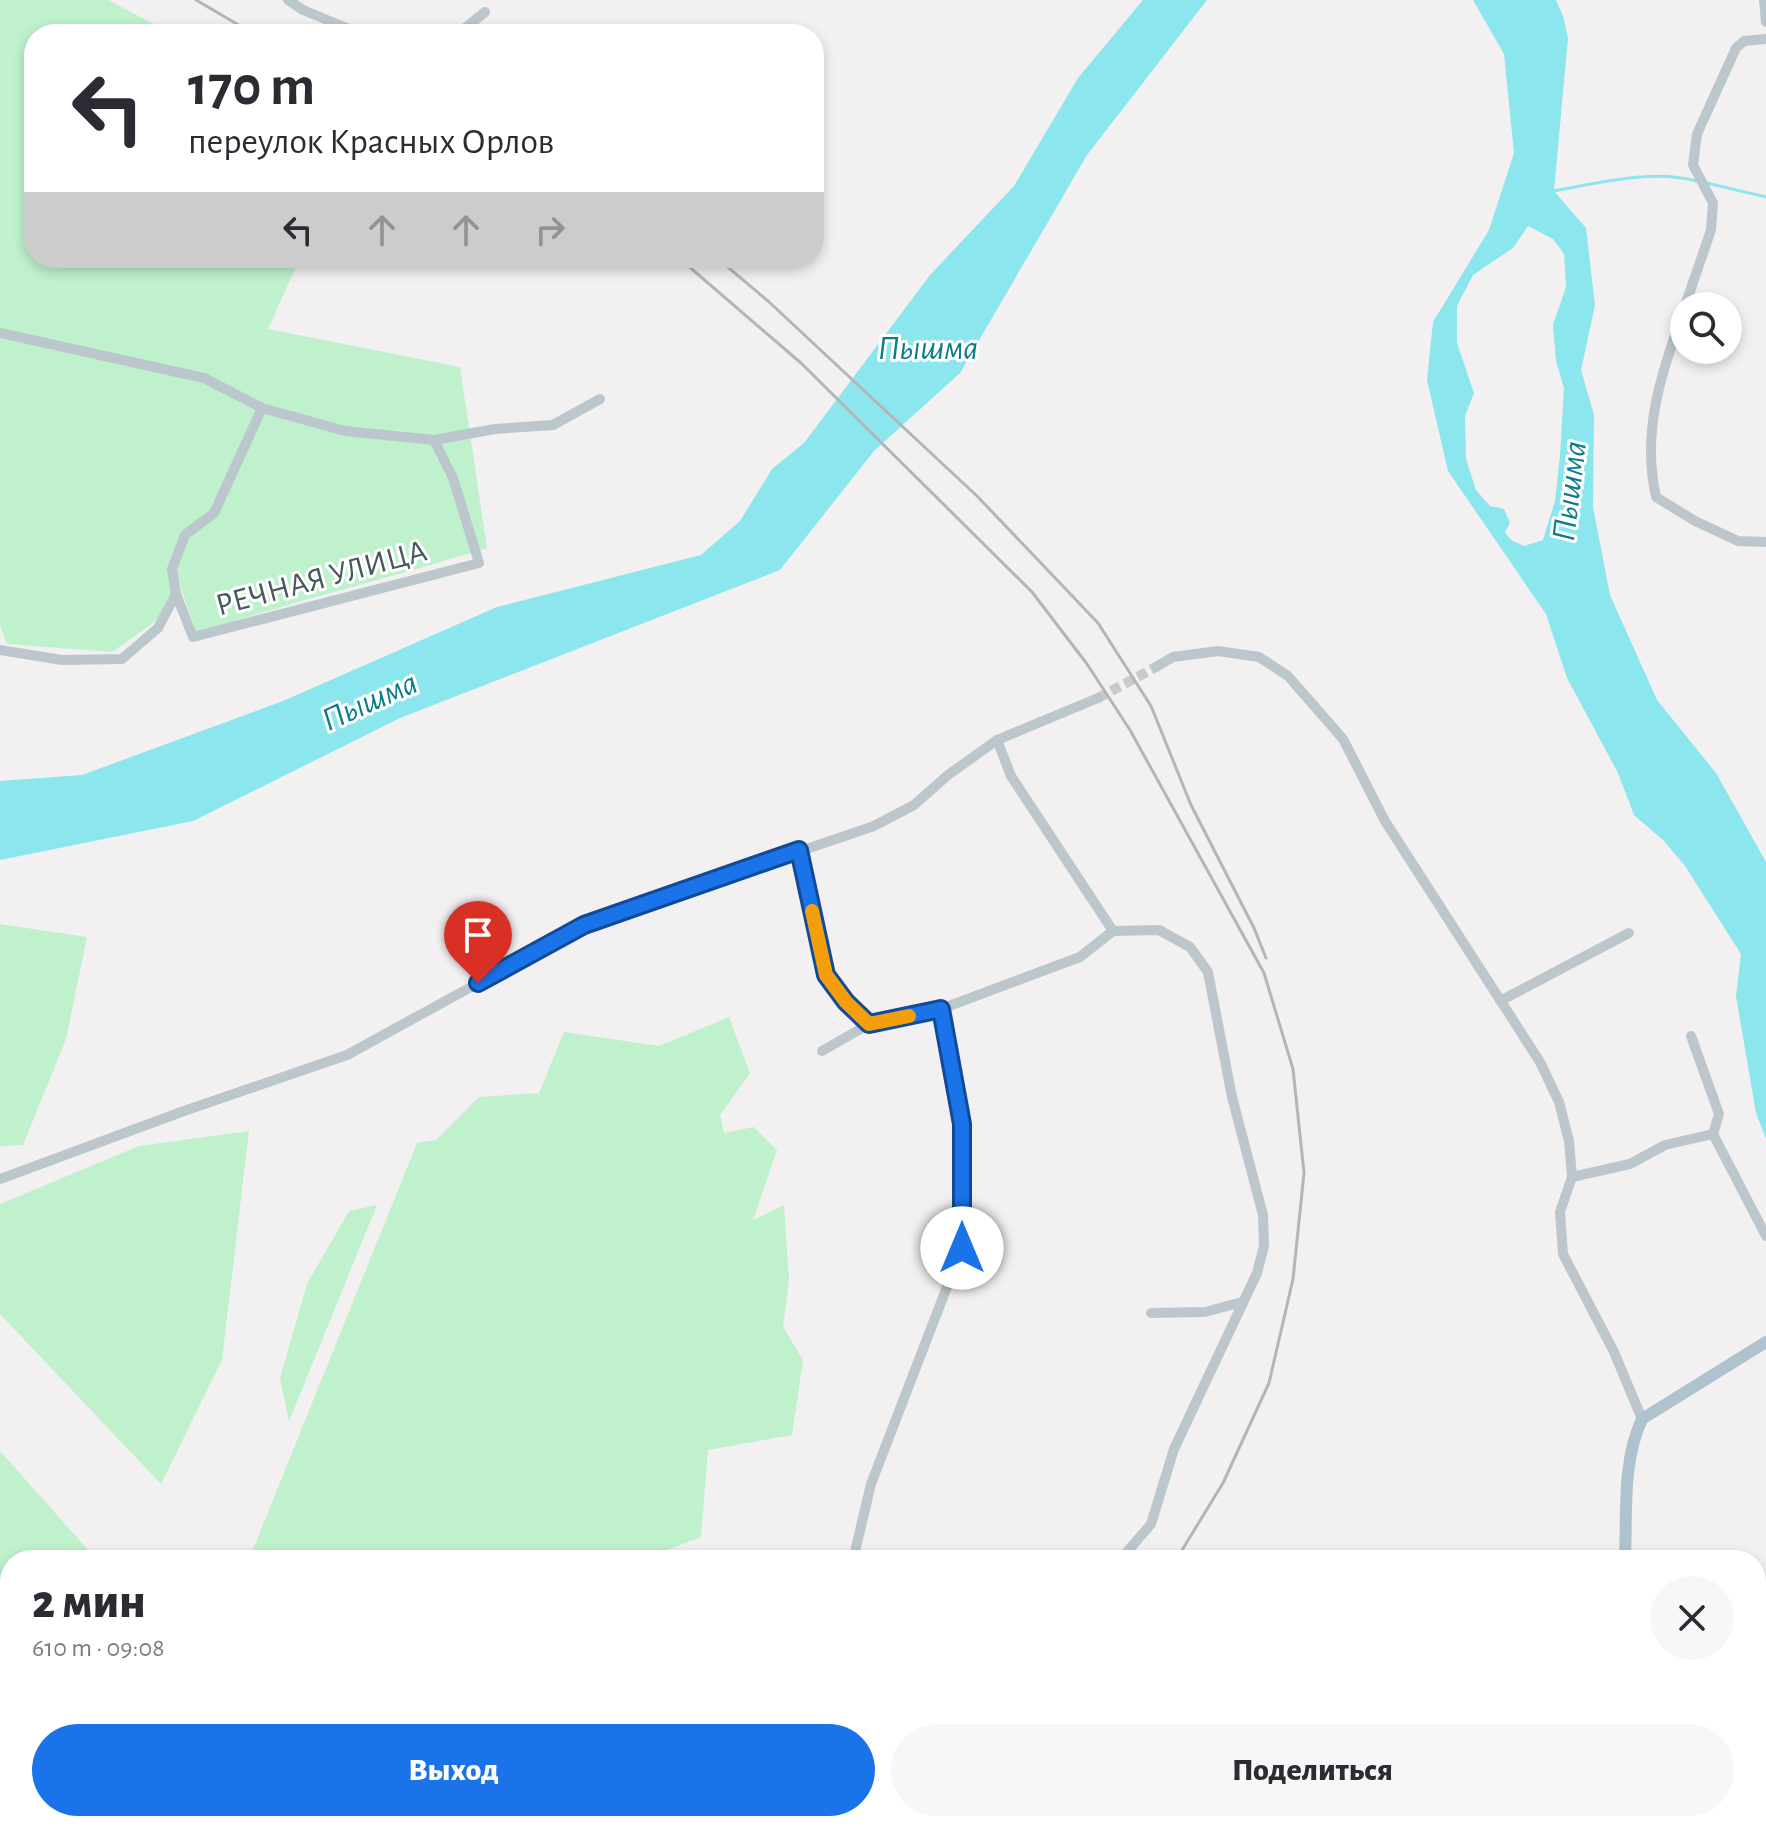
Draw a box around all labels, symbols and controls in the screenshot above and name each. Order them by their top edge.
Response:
icon: left [56,56,160,160]
text: 170 m [188,59,315,115]
text: переулок Красных Орлов [188,124,554,160]
icon: left [276,208,320,252]
icon: ahead [360,208,404,252]
icon: ahead [444,208,488,252]
icon: right [528,208,572,252]
map controls [1670,292,1742,364]
button: search [1670,292,1742,364]
water label: Пышма [878,332,978,366]
water label: Пышма [1547,439,1593,543]
street label: РЕЧНАЯ УЛИЦА [212,534,430,622]
water label: Пышма [317,666,423,738]
pin [444,901,512,983]
icon: arrive [456,913,500,957]
position arrow [920,1206,1004,1290]
button: close [1650,1576,1734,1660]
text: 2 мин [32,1579,146,1627]
text: 610 m · 09:08 [32,1635,164,1661]
button: Выход [32,1724,875,1816]
button: Поделиться [891,1724,1734,1816]

